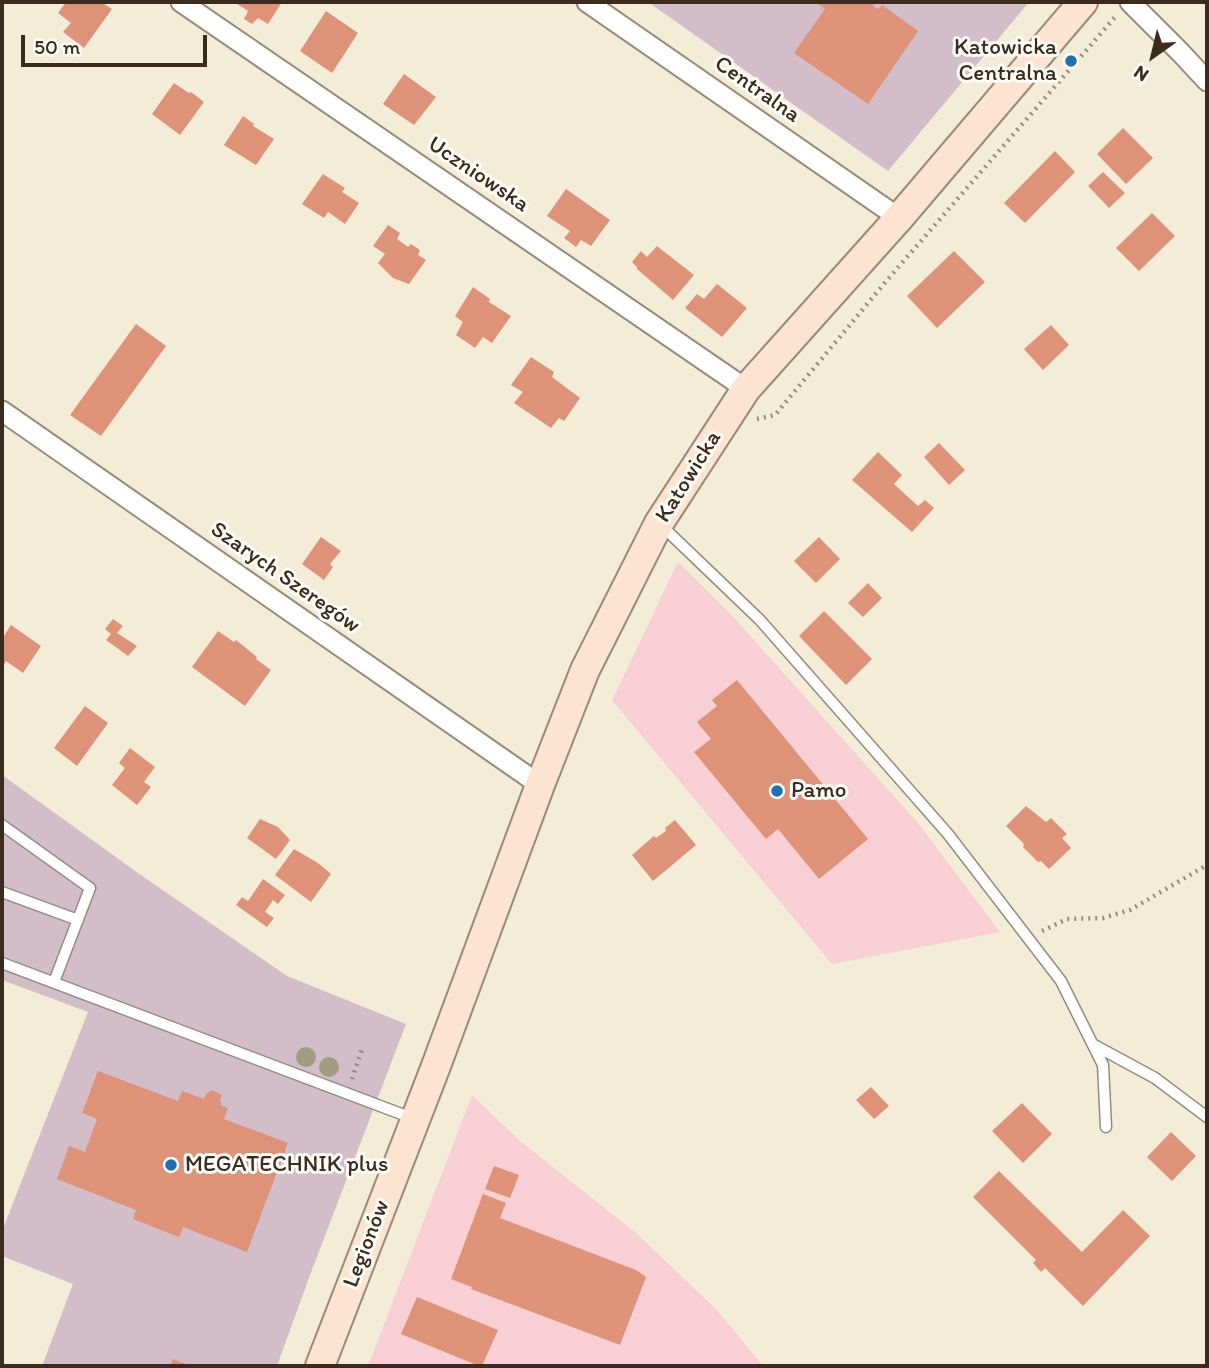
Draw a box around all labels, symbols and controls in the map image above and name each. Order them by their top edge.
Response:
scale bar [24,21,210,65]
north arrow [1118,21,1188,91]
text: 50 m [34,34,80,59]
place label: Katowicka Centralna [954,34,1057,88]
street label: Centralna [709,50,805,130]
marker: Katowicka Centralna [1063,53,1079,69]
text: N [1129,61,1153,87]
street label: Uczniowska [422,131,534,219]
street label: Katowicka [650,426,728,528]
street label: Szarych Szeregów [205,516,365,640]
place label: Pamo [791,777,846,805]
marker: Pamo [769,783,785,799]
place label: MEGATECHNIK plus [185,1151,388,1179]
marker: MEGATECHNIK plus [163,1157,179,1173]
street label: Legionów [338,1196,396,1292]

